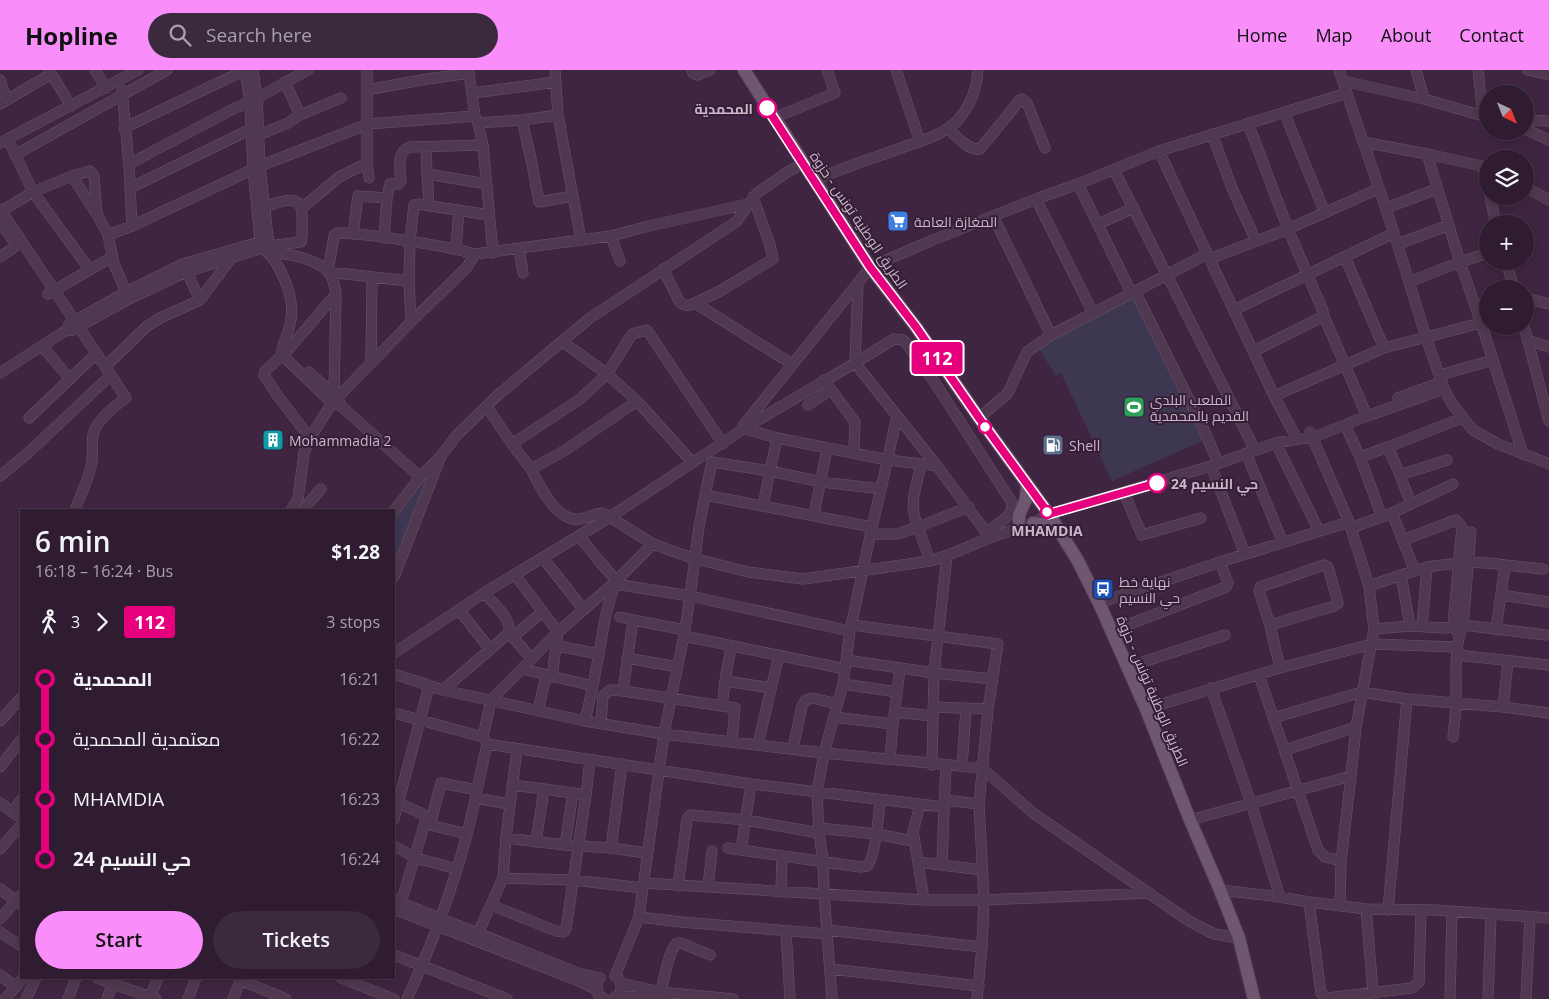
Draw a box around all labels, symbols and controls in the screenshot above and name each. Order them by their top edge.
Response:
search box [148,13,498,58]
text: Hopline [25,19,118,52]
icon: search [166,21,194,49]
text: Search here [206,22,312,48]
text: Home [1237,23,1287,47]
text: Map [1315,23,1353,47]
text: About [1381,23,1431,47]
text: Contact [1459,23,1524,47]
north arrow [1479,85,1534,140]
map controls [1479,85,1534,335]
marker: المحمدية [757,98,777,118]
place label: المحمدية [694,99,753,118]
street label: الطريق الوطنية تونس - حزوة [806,148,912,292]
button: layers [1479,150,1534,205]
supermarket icon: المغازة العامة [886,209,910,233]
place label: المغازة العامة [914,212,997,231]
button: + [1479,215,1534,270]
button: − [1479,280,1534,335]
line badge: 112 [908,342,966,374]
text: 112 [922,346,952,370]
place label: الملعب البلدي القديم بالمحمدية [1150,390,1249,426]
sports icon: الملعب البلدي القديم بالمحمدية [1122,395,1146,419]
unlabelled marker [978,420,992,434]
building icon: Mohammadia 2 [261,428,285,452]
place label: Mohammadia 2 [289,431,392,450]
fuel station icon: Shell [1041,433,1065,457]
place label: Shell [1069,436,1100,455]
marker: حي النسيم 24 [1147,473,1167,493]
place label: حي النسيم 24 [1171,474,1258,496]
marker: MHAMDIA [1040,505,1054,519]
place label: MHAMDIA [1011,521,1083,540]
text: 6 min [35,522,111,560]
text: $1.28 [331,539,380,565]
text: 16:18 – 16:24 · Bus [35,560,173,582]
place label: نهاية خط حي النسيم [1119,572,1180,610]
bus stop icon: نهاية خط حي النسيم [1091,577,1115,601]
icon: walk [35,608,63,636]
icon: forward [88,608,116,636]
text: 112 [134,610,165,634]
text: 3 [71,611,80,633]
text: 3 stops [326,611,380,633]
street label: الطريق الوطنية تونس - حزوة [1113,613,1193,769]
text: المحمدية [73,666,152,692]
text: 16:21 [339,668,380,690]
text: معتمدية المحمدية [73,726,221,752]
text: 16:22 [339,728,380,750]
text: MHAMDIA [73,786,164,812]
text: 16:23 [339,788,380,810]
text: حي النسيم 24 [73,846,191,872]
text: 16:24 [339,848,380,870]
button: Start [35,911,203,969]
button: Tickets [213,911,380,969]

